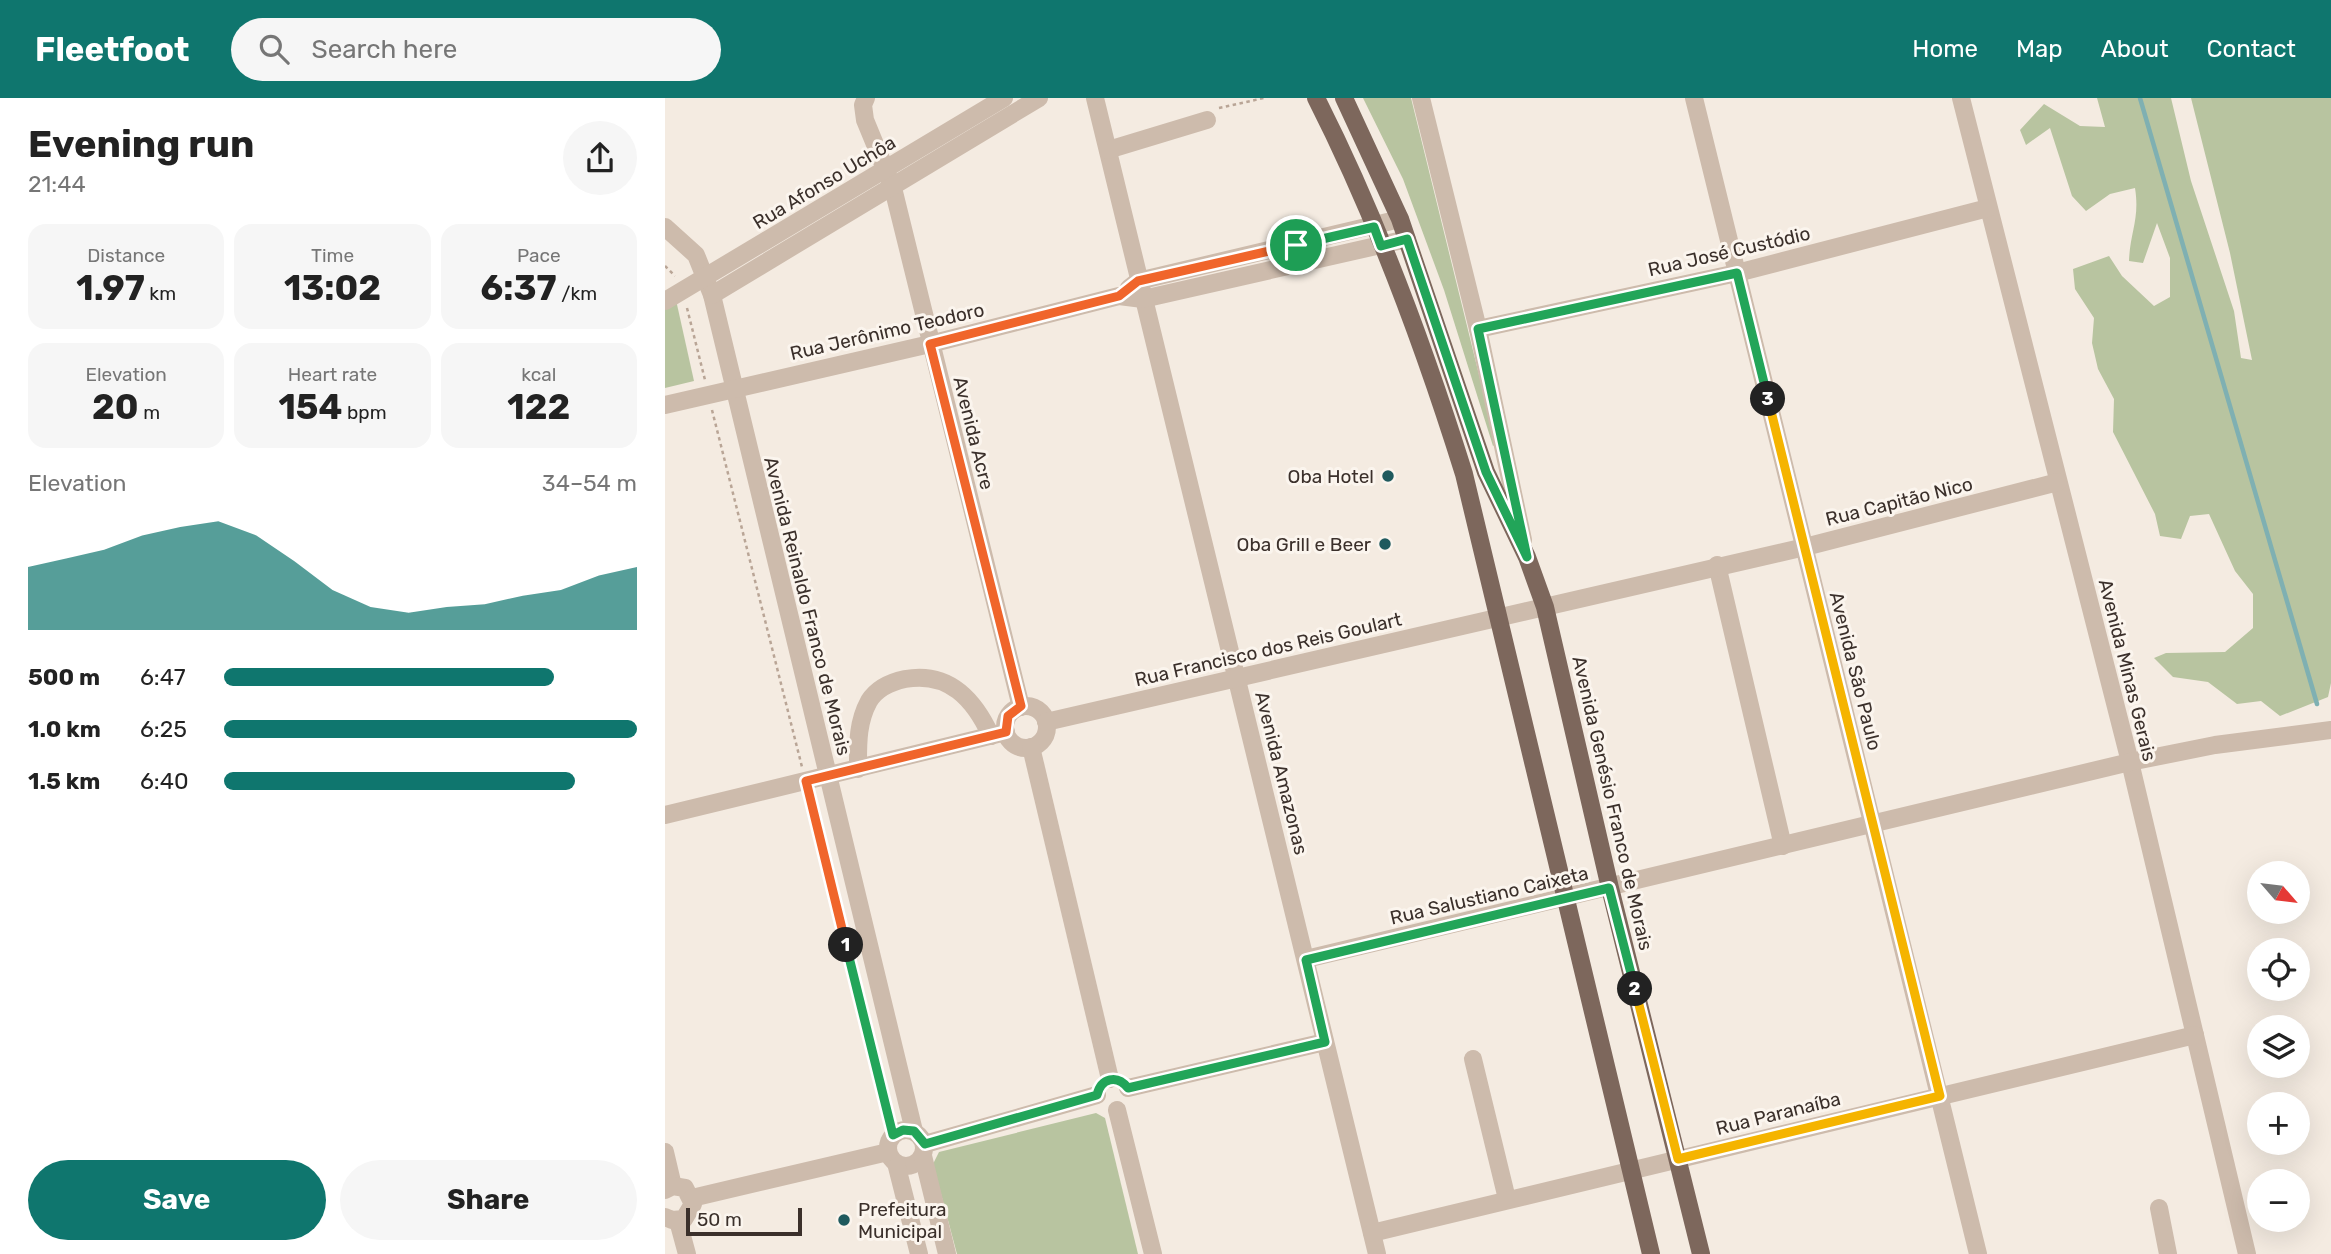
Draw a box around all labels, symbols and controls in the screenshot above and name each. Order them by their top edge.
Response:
search box [231,18,721,81]
text: Fleetfoot [35,30,189,69]
icon: search [255,30,293,68]
text: Search here [311,34,457,65]
text: Home [1912,35,1978,63]
text: Map [2016,35,2063,63]
text: About [2101,35,2169,63]
text: Contact [2207,35,2296,63]
text: Evening run [28,121,254,167]
button: share [563,121,637,195]
street label: Rua Afonso Uchôa [749,131,900,234]
text: 21:44 [28,170,86,198]
pin [1266,215,1326,275]
street label: Rua José Custódio [1646,222,1813,281]
icon: arrive [1277,226,1315,264]
text: Distance [87,244,165,267]
text: Time [311,244,354,267]
text: Pace [517,244,561,267]
text: 1.97 [76,267,145,309]
text: 13:02 [284,267,381,309]
text: 6:37 [480,267,557,309]
text: km [145,282,176,305]
text: /km [557,282,597,305]
street label: Rua Jerônimo Teodoro [788,298,986,365]
text: Elevation [85,363,167,386]
text: Heart rate [288,363,377,386]
text: kcal [521,363,556,386]
street label: Avenida Acre [948,374,999,492]
pin: 3 [1751,382,1785,416]
text: 20 [92,386,139,428]
text: 154 [278,386,342,428]
text: 122 [507,386,570,428]
text: 3 [1761,387,1774,410]
text: m [139,401,160,424]
text: bpm [342,401,387,424]
street label: Avenida Reinaldo Franco de Morais [759,454,856,758]
place label: Oba Hotel [1288,465,1374,488]
marker: Oba Hotel [1380,468,1396,484]
text: Elevation [28,469,127,497]
text: 34–54 m [542,469,637,497]
street label: Rua Capitão Nico [1823,472,1975,531]
place label: Oba Grill e Beer [1237,533,1372,556]
marker: Oba Grill e Beer [1377,536,1393,552]
street label: Avenida Minas Gerais [2094,577,2161,764]
street label: Avenida São Paulo [1825,589,1886,753]
street label: Rua Francisco dos Reis Goulart [1132,607,1404,691]
street label: Avenida Genésio Franco de Morais [1567,654,1658,953]
text: 500 m [28,663,100,691]
text: 6:47 [140,663,185,691]
street label: Avenida Amazonas [1250,689,1313,857]
text: 1.0 km [28,715,101,743]
text: 6:25 [140,715,187,743]
text: 1.5 km [28,767,100,795]
text: 6:40 [140,767,189,795]
street label: Rua Salustiano Caixeta [1388,861,1591,930]
north arrow [2247,861,2310,924]
map controls [2247,861,2310,1232]
pin: 1 [829,928,863,962]
text: 1 [841,933,850,956]
button: locate [2247,938,2310,1001]
pin: 2 [1618,972,1653,1006]
text: 2 [1628,977,1641,1000]
button: layers [2247,1015,2310,1078]
street label: Rua Paranaíba [1713,1087,1843,1140]
button: + [2247,1092,2310,1155]
button: Save [28,1160,326,1240]
button: Share [340,1160,637,1240]
button: − [2247,1169,2310,1232]
place label: Prefeitura Municipal [858,1198,947,1243]
scale bar [686,1205,801,1237]
text: 50 m [697,1208,742,1231]
marker: Prefeitura Municipal [836,1212,852,1228]

